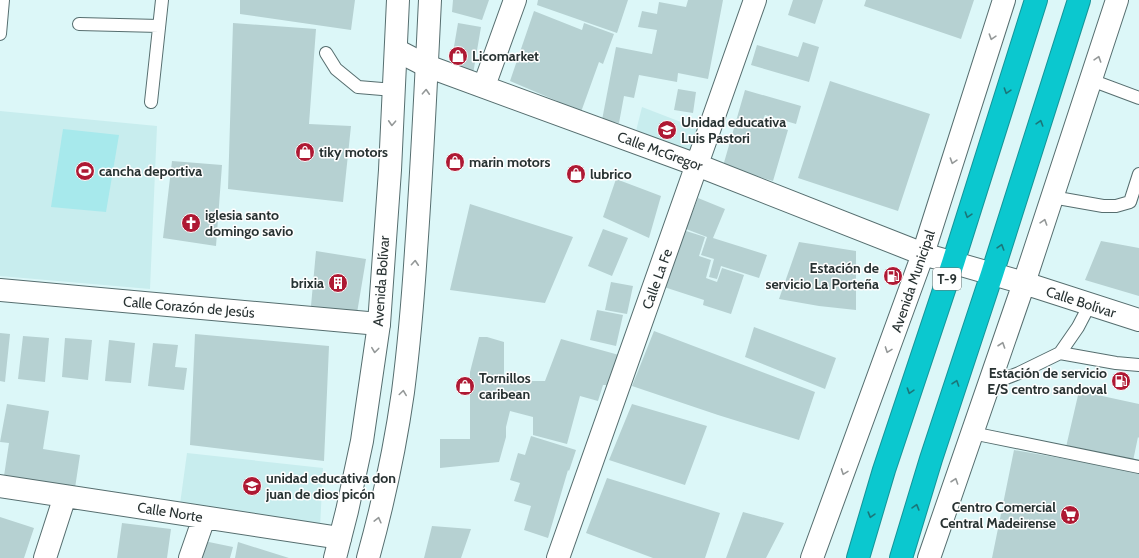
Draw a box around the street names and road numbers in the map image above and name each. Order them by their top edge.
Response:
street label: Calle McGregor [615,127,706,175]
street label: Avenida Municipal [887,227,939,335]
street label: Avenida Bolívar [369,235,393,327]
street label: Calle La Fe [638,246,676,312]
road number: T-9 [933,268,961,290]
street label: Calle Bolívar [1044,282,1119,322]
street label: Calle Corazón de Jesús [122,292,256,322]
street label: Calle Norte [136,498,204,526]

